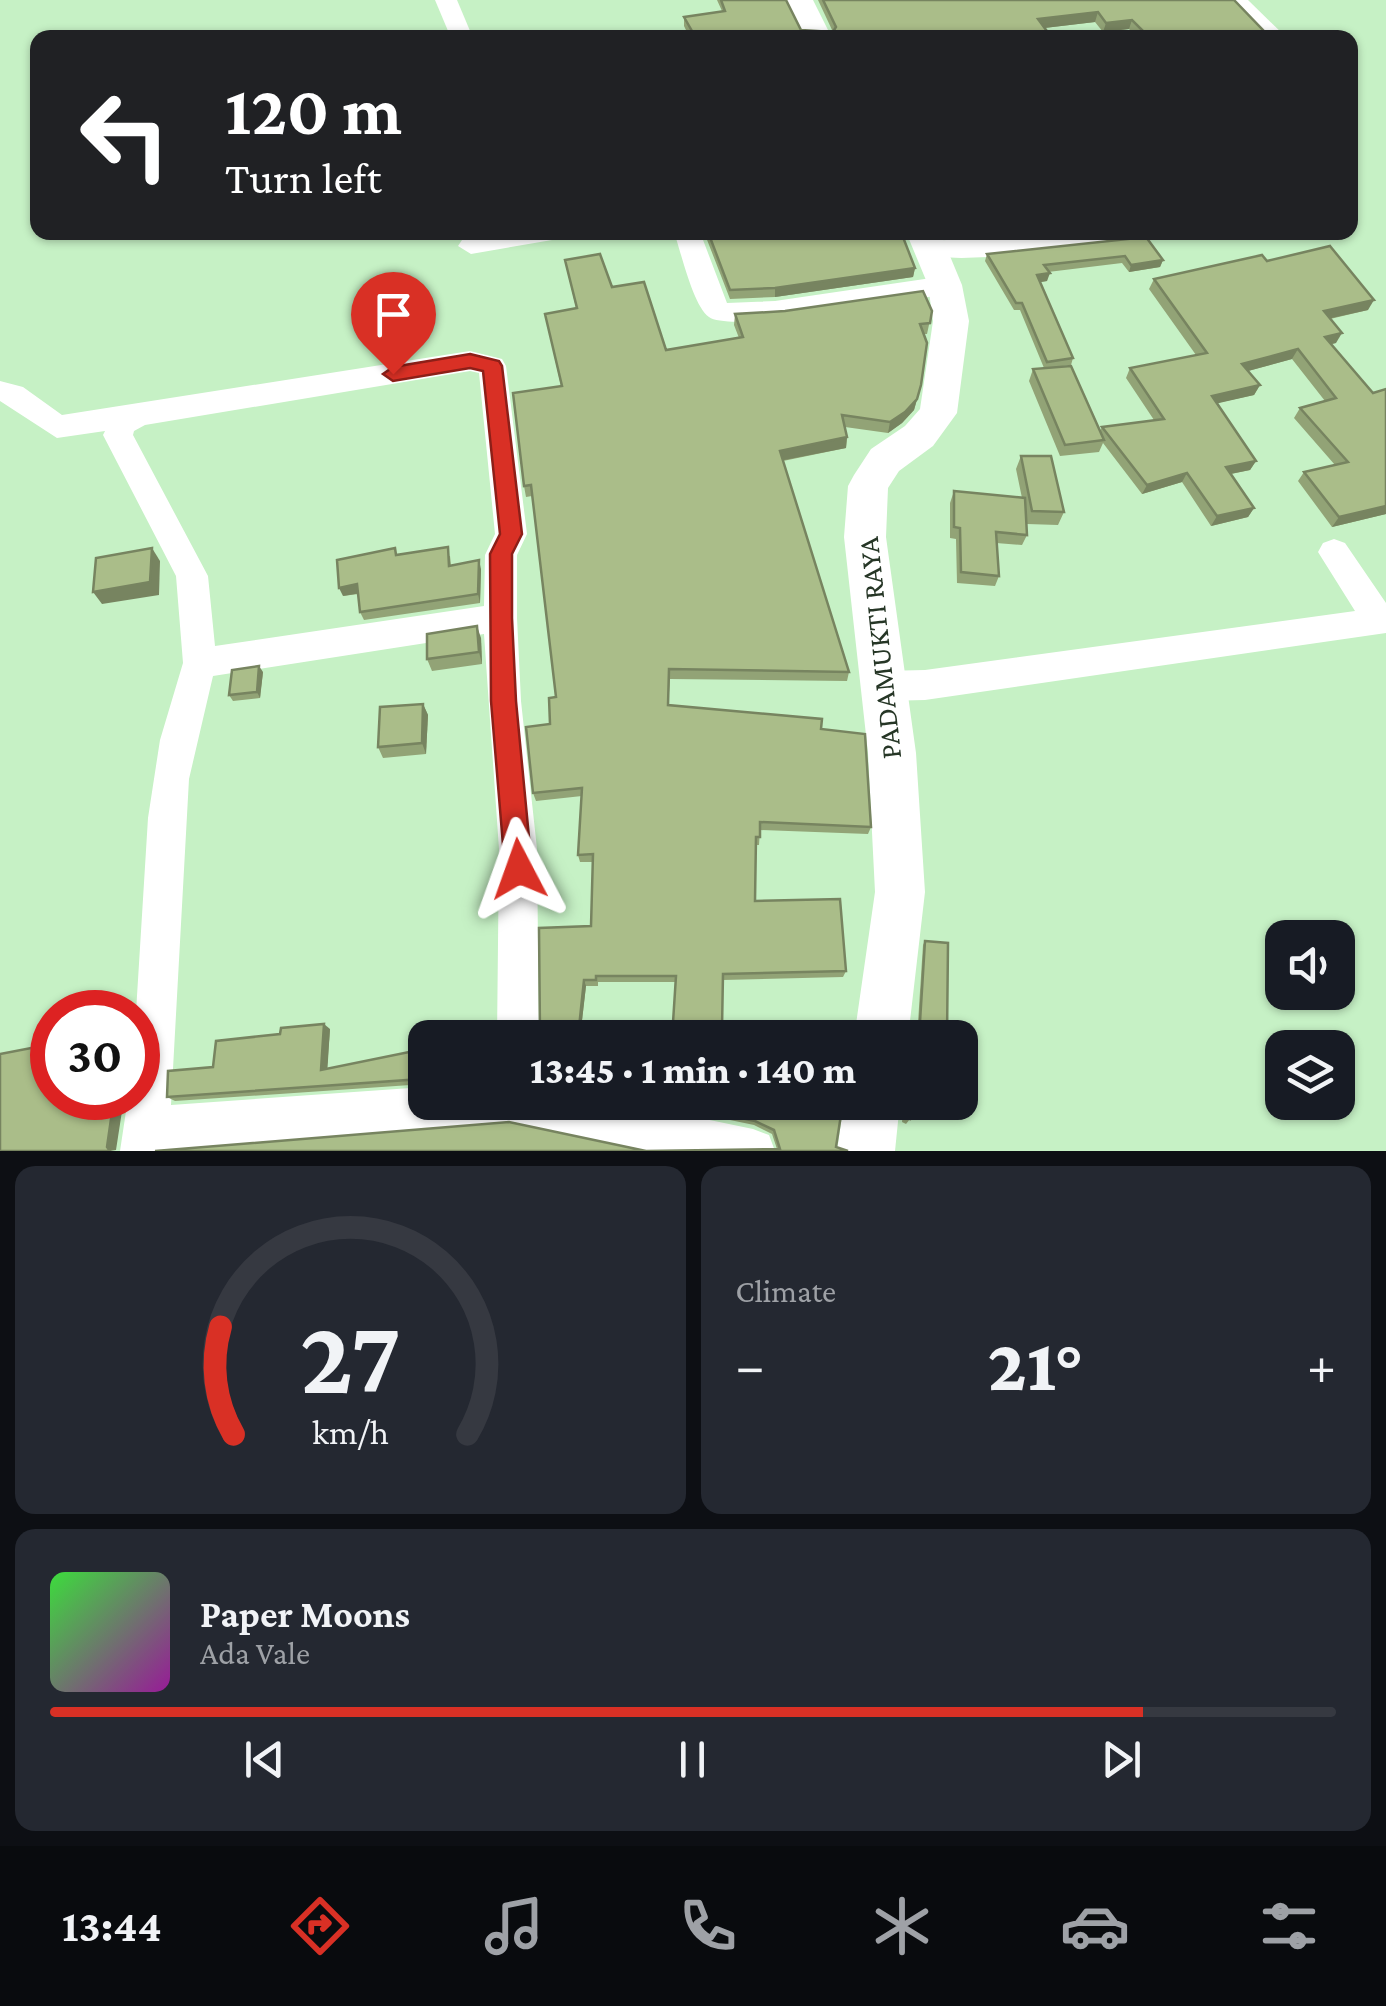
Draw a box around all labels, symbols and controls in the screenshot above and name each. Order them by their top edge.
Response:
icon: left [60,70,190,200]
text: 120 m [225,71,402,149]
text: Turn left [225,153,382,203]
pin [351,272,436,375]
icon: arrive [366,287,421,342]
street label: PADAMUKTI RAYA [851,534,907,761]
position arrow [467,817,571,921]
map controls [1265,920,1355,1120]
button: sound [1265,920,1355,1010]
speed limit sign: 30 [30,990,160,1120]
button: layers [1265,1030,1355,1120]
text: 13:45 · 1 min · 140 m [530,1049,856,1091]
text: Climate [736,1273,836,1309]
text: 27 [300,1299,401,1414]
text: 21° [987,1323,1084,1406]
text: − [736,1335,765,1396]
text: + [1307,1335,1336,1396]
text: km/h [312,1412,389,1452]
text: Paper Moons [200,1593,410,1635]
text: Ada Vale [200,1635,310,1671]
icon: previous [237,1732,292,1787]
icon: pause [665,1732,720,1787]
icon: next [1094,1732,1149,1787]
icon: directions [285,1891,355,1961]
icon: music [479,1891,549,1961]
icon: phone [673,1891,743,1961]
icon: climate [867,1891,937,1961]
icon: car [1060,1891,1130,1961]
icon: filters [1254,1891,1324,1961]
text: 13:44 [62,1901,162,1951]

